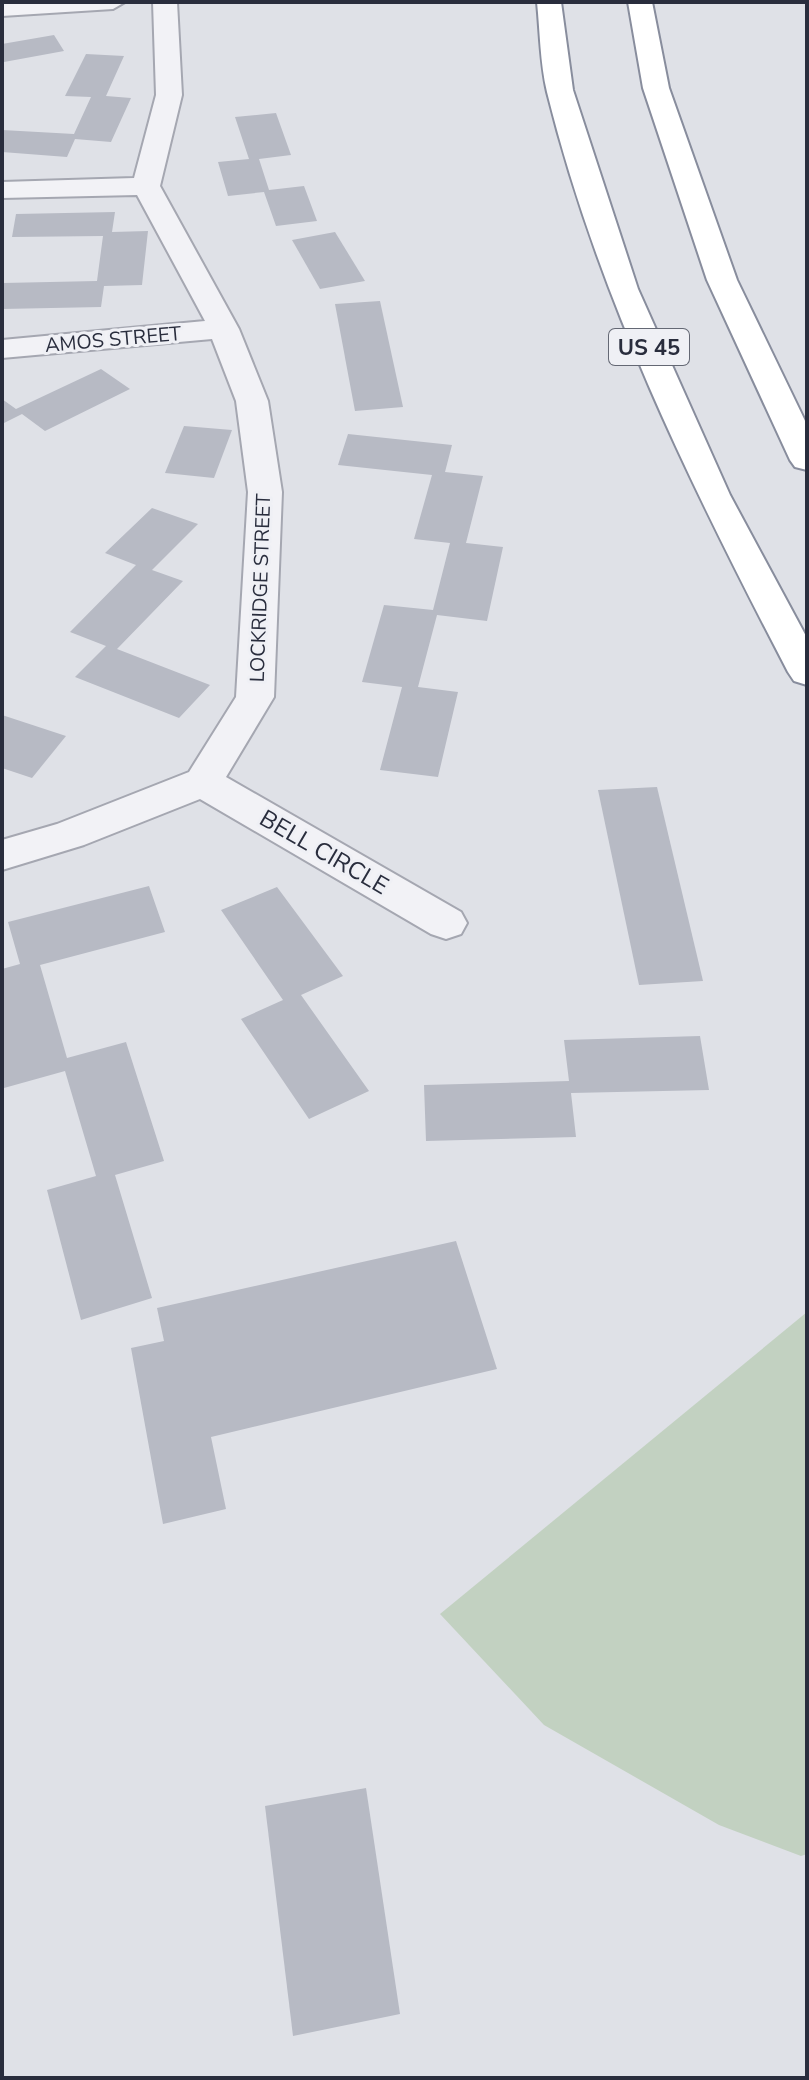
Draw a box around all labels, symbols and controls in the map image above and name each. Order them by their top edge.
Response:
street label: AMOS STREET [44,320,182,359]
road number: US 45 [609,329,689,365]
street label: LOCKRIDGE STREET [244,493,277,683]
street label: BELL CIRCLE [254,802,394,902]

